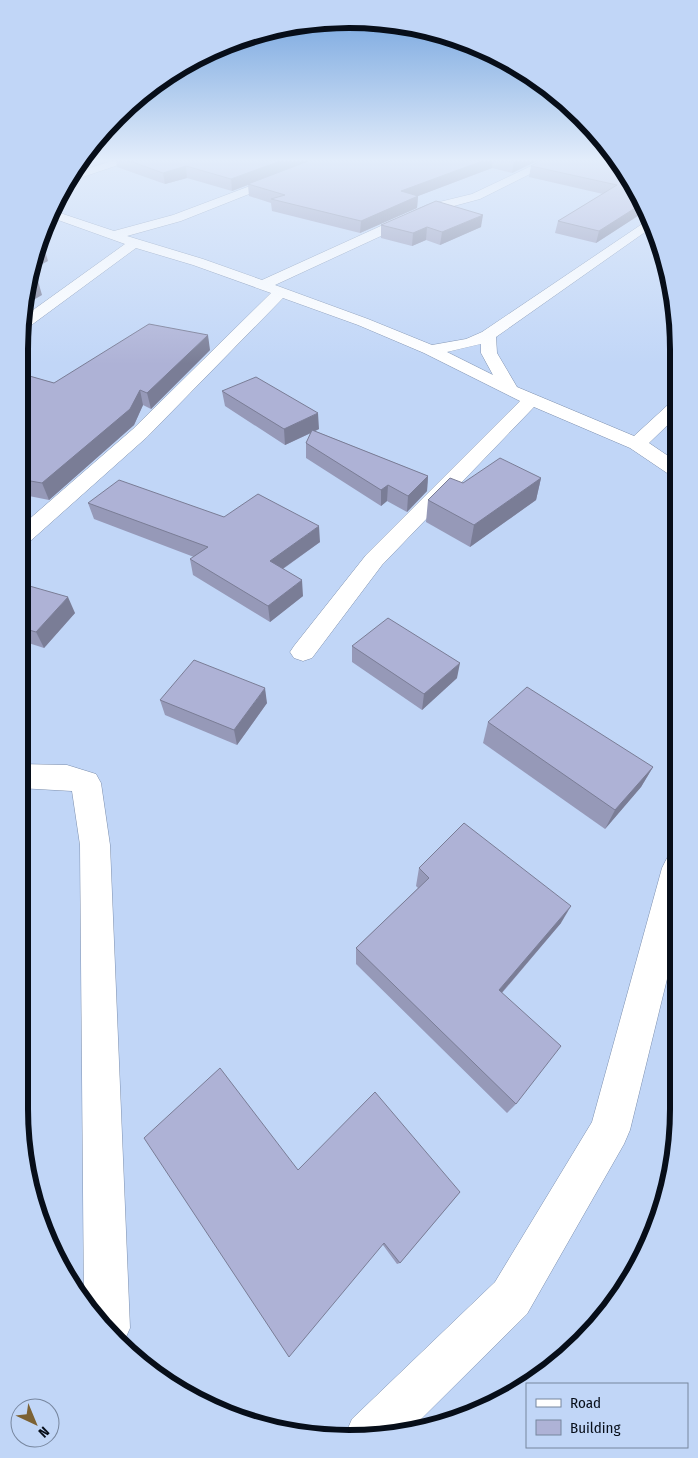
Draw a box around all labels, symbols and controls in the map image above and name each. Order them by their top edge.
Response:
legend [526,1383,688,1448]
text: Road [570,1394,601,1412]
north arrow [10,1398,60,1448]
text: Building [570,1419,621,1437]
text: N [35,1423,53,1441]

